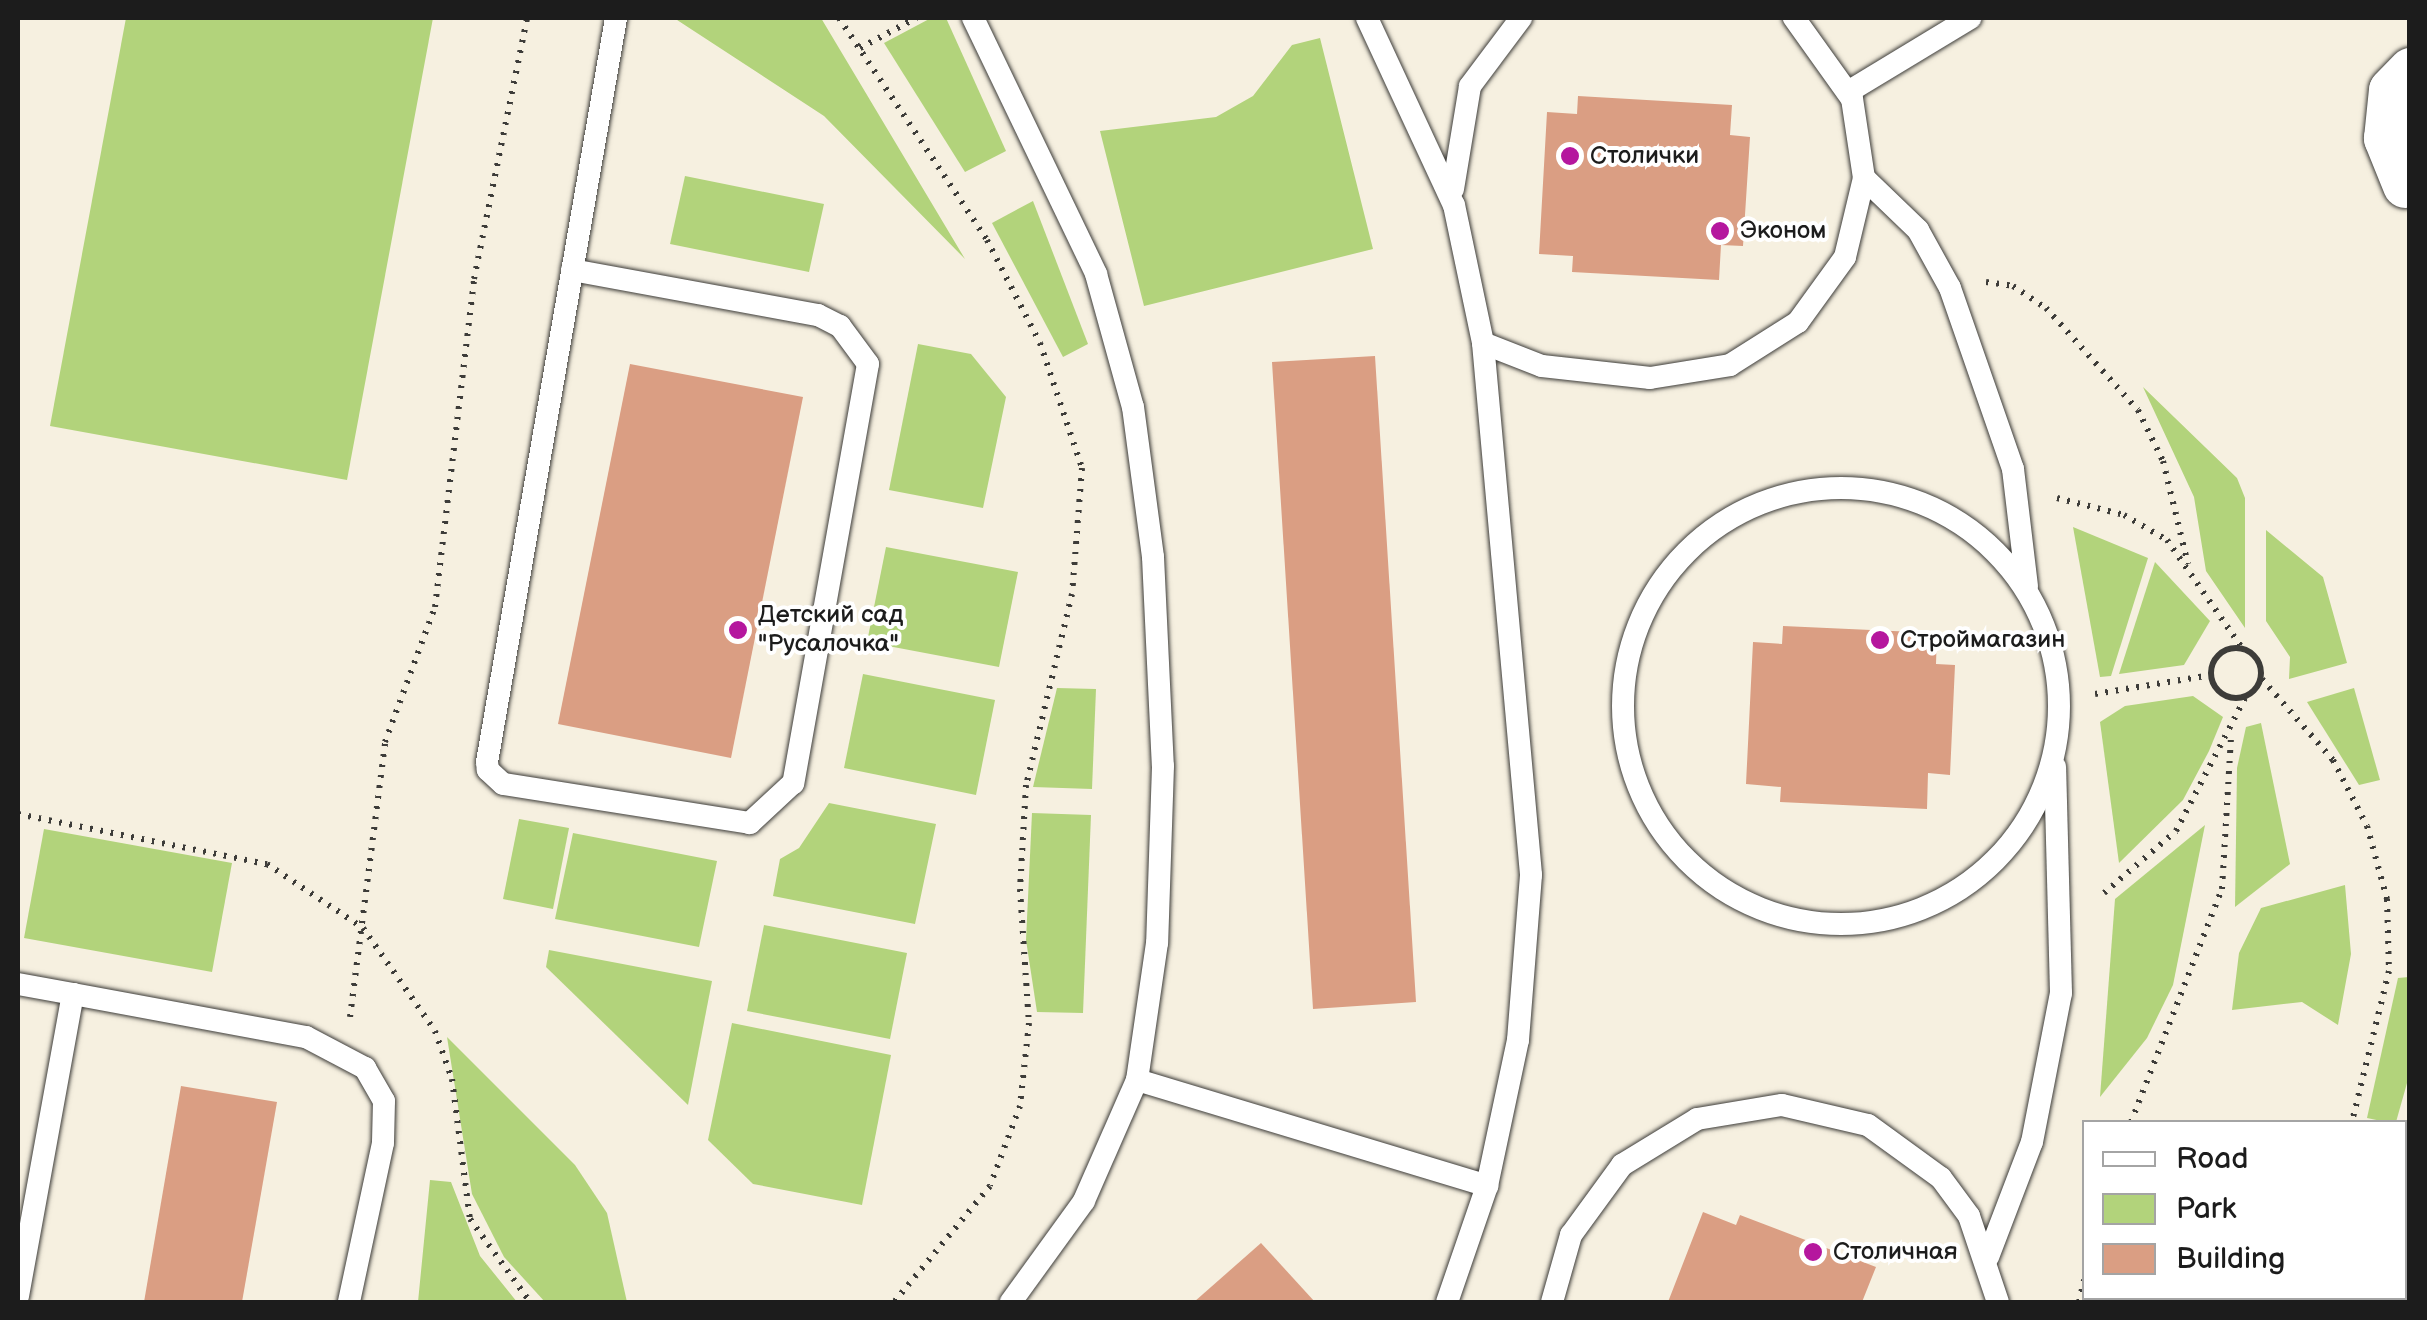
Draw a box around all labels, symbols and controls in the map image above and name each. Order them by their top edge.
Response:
place label: Столички [1590,141,1699,171]
marker: Столички [1559,145,1581,167]
place label: Эконом [1740,216,1827,246]
marker: Эконом [1709,220,1731,242]
place label: Детский сад "Русалочка" [758,601,904,660]
marker: Детский сад "Русалочка" [727,619,749,641]
place label: Строймагазин [1900,625,2065,655]
marker: Строймагазин [1869,629,1891,651]
legend [2082,1120,2407,1300]
text: Road [2176,1141,2249,1177]
text: Park [2176,1191,2236,1227]
place label: Столичная [1833,1237,1958,1267]
marker: Столичная [1802,1241,1824,1263]
text: Building [2176,1241,2285,1277]

